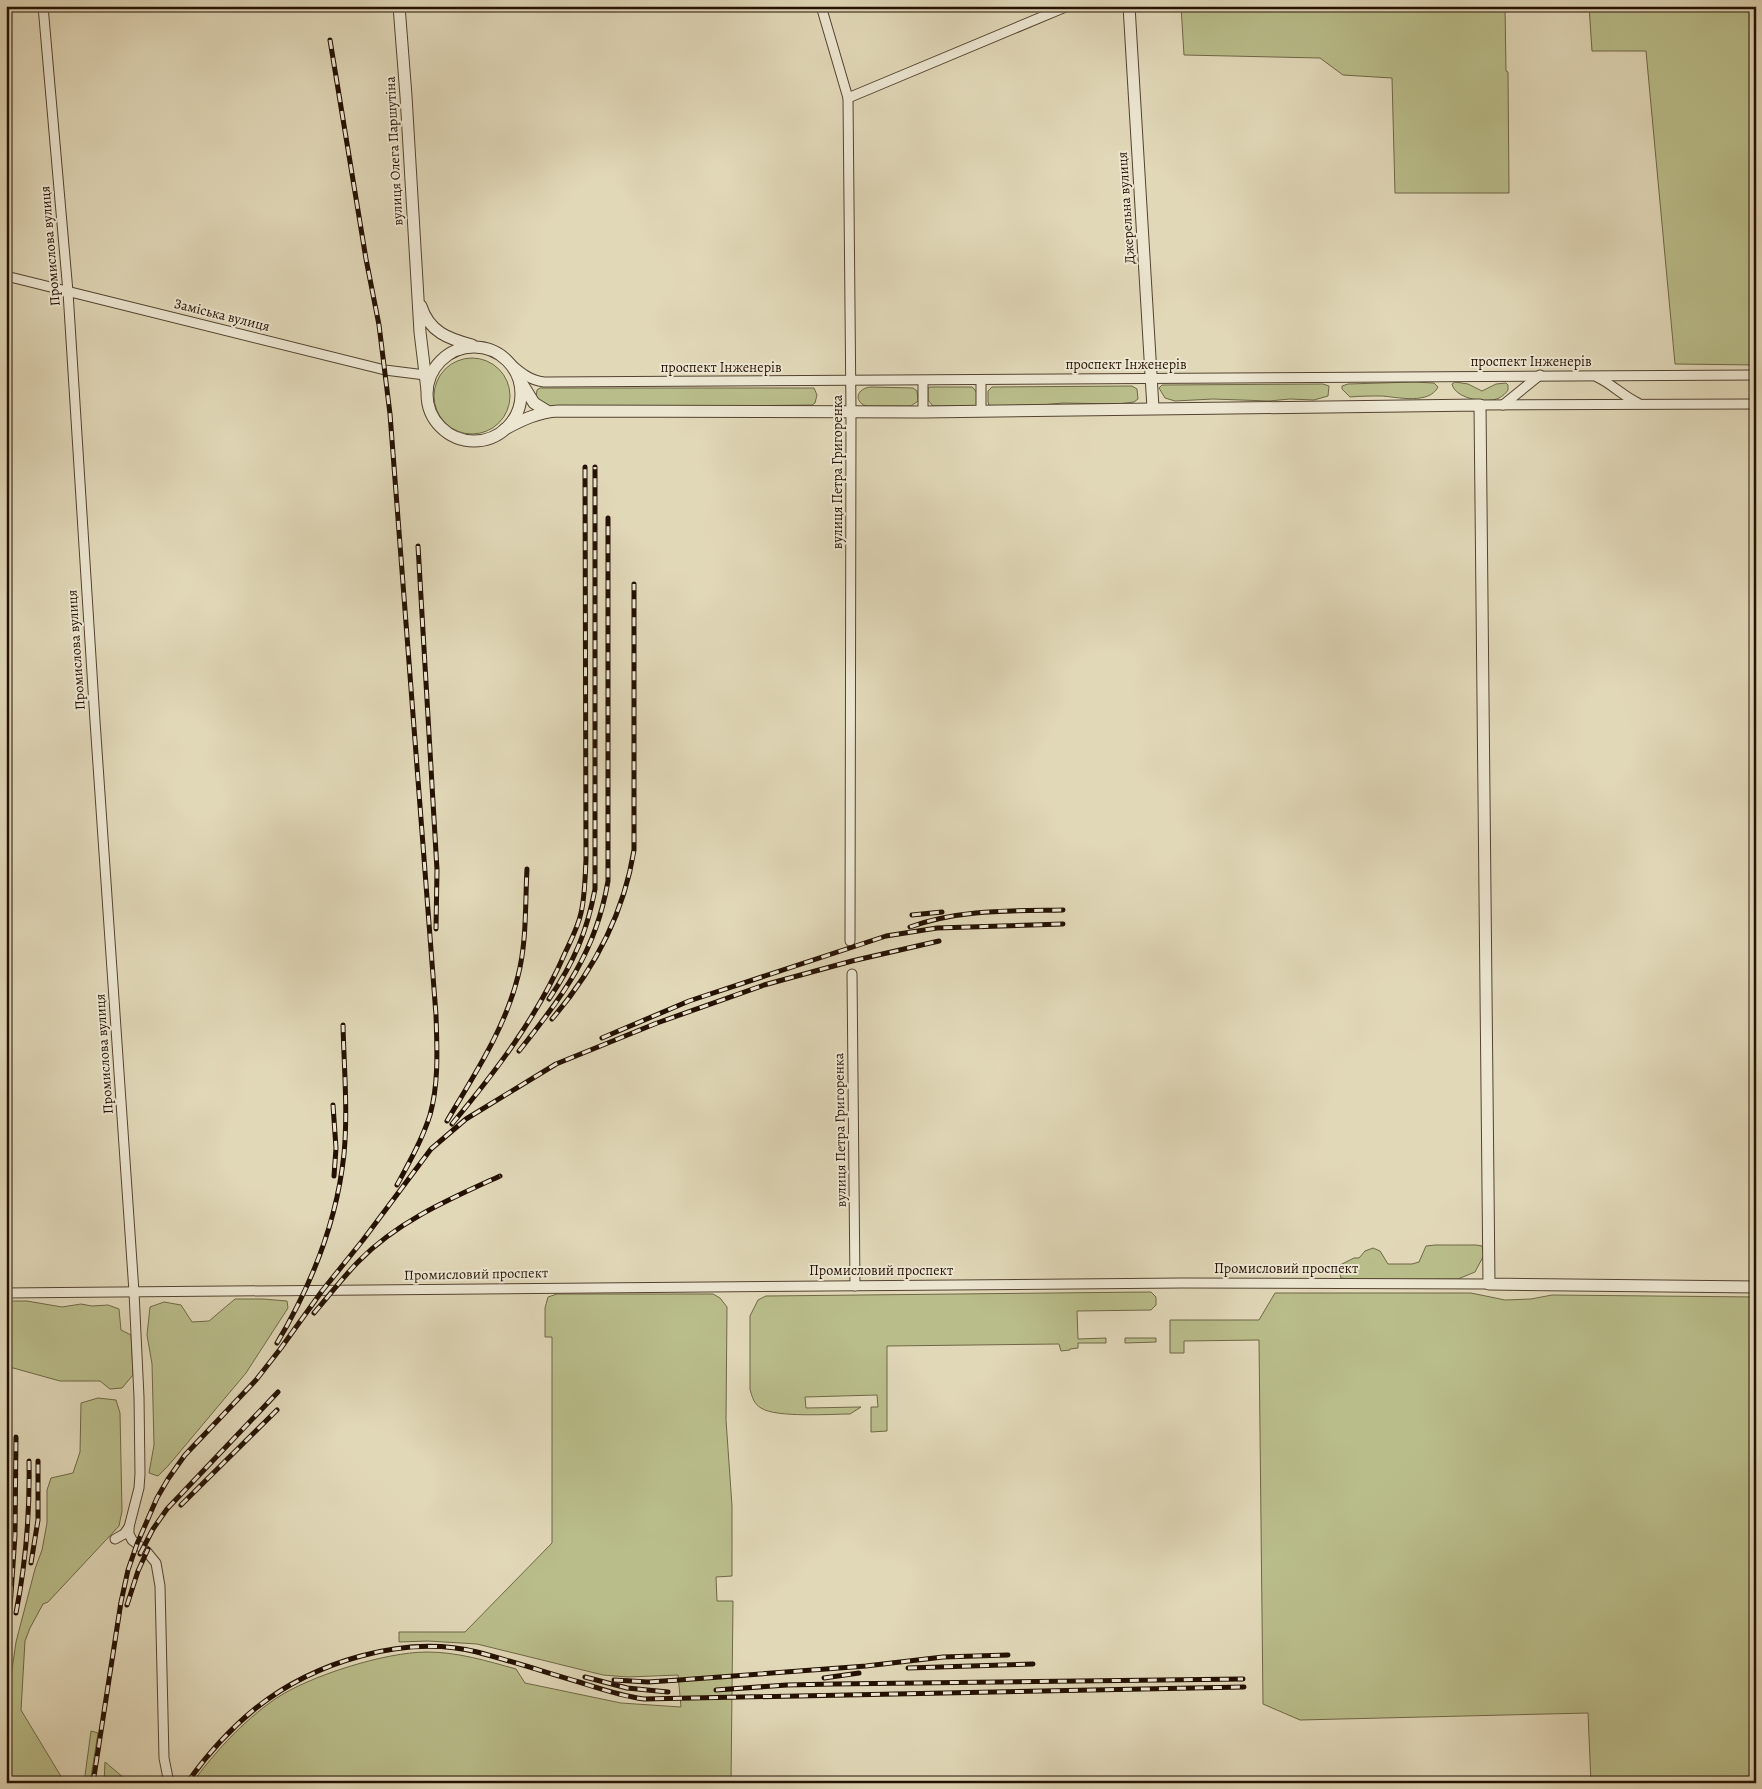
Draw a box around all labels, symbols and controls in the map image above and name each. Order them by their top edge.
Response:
street label: вулиця Олега Паршутіна [381,75,407,226]
street label: Джерельна вулиця [1113,151,1139,265]
street label: Промислова вулиця [35,185,65,307]
street label: Заміська вулиця [172,294,272,336]
street label: проспект Інженерів [1470,352,1592,371]
street label: проспект Інженерів [1065,355,1187,374]
street label: проспект Інженерів [660,358,782,377]
street label: вулиця Петра Григоренка [828,394,847,549]
street label: Промислова вулиця [62,589,90,711]
street label: Промислова вулиця [90,993,118,1115]
street label: вулиця Петра Григоренка [829,1052,851,1207]
street label: Промисловий проспект [1214,1259,1358,1278]
street label: Промисловий проспект [809,1261,953,1280]
street label: Промисловий проспект [404,1263,548,1285]

